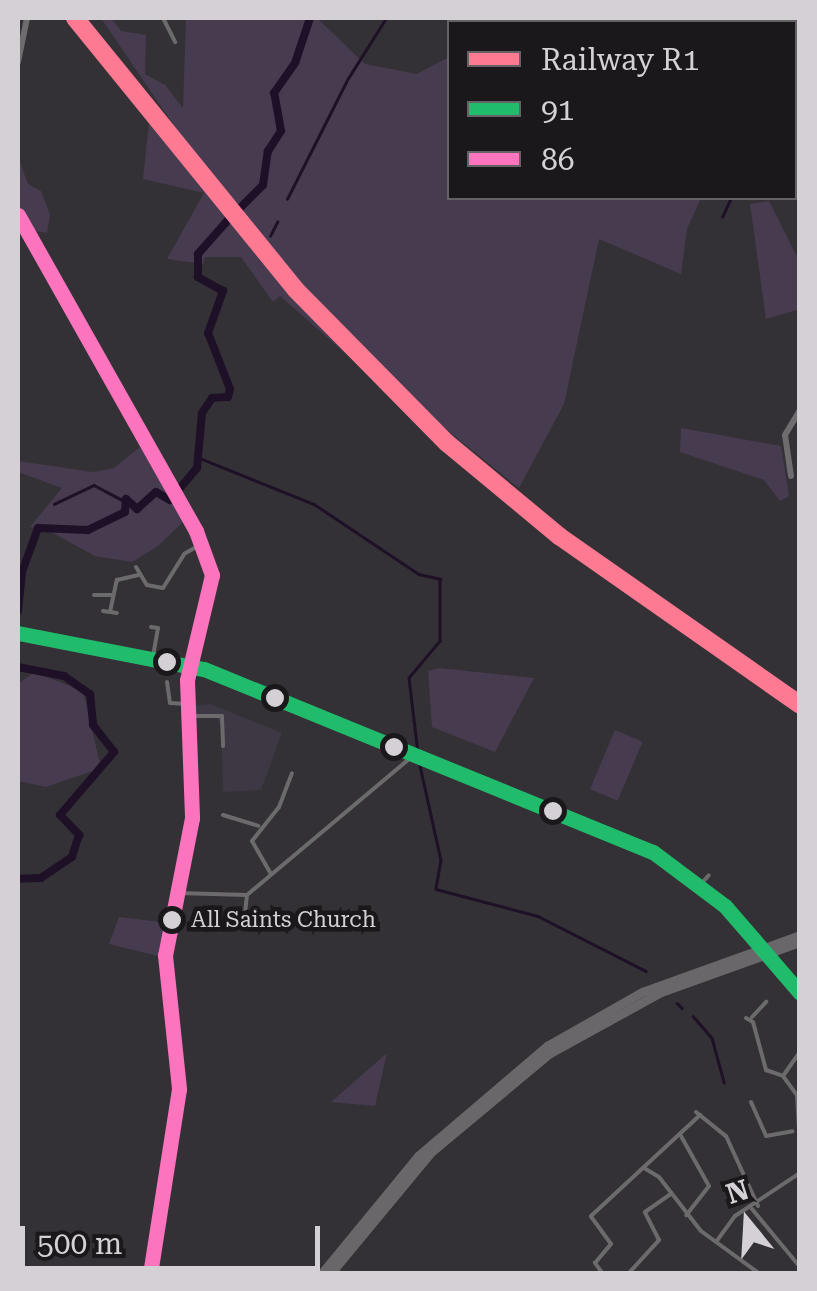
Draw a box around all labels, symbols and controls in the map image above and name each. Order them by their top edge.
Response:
legend [447,20,797,200]
text: Railway R1 [541,42,700,77]
text: 91 [541,92,575,127]
text: 86 [541,142,575,177]
unlabelled marker [157,652,177,672]
unlabelled marker [265,688,285,708]
unlabelled marker [384,737,404,757]
unlabelled marker [543,801,563,821]
place label: All Saints Church [191,907,376,933]
marker: All Saints Church [162,910,182,930]
north arrow [697,1171,797,1271]
text: N [722,1173,753,1211]
scale bar [25,1206,325,1268]
text: 500 m [37,1226,122,1261]

